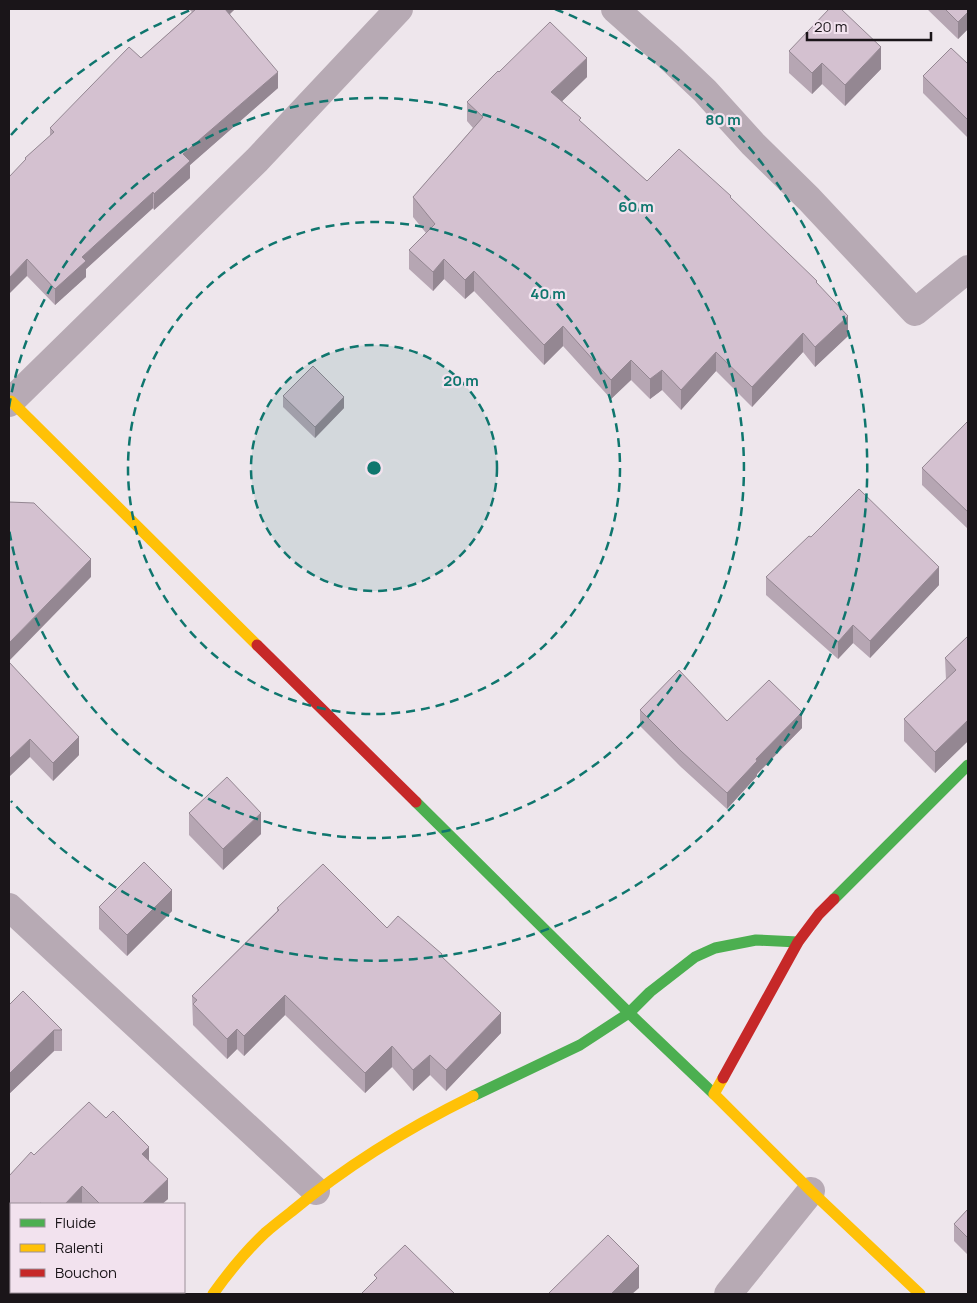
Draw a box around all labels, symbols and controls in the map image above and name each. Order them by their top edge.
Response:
scale bar [807,10,931,42]
text: 20 m [814,16,847,37]
text: 80 m [705,109,741,130]
text: 60 m [618,196,654,217]
text: 40 m [530,283,566,304]
text: 20 m [443,370,479,391]
centre of rings [365,459,383,477]
legend [10,1203,185,1293]
text: Fluide [55,1212,96,1233]
text: Ralenti [55,1237,103,1258]
text: Bouchon [55,1262,117,1283]

